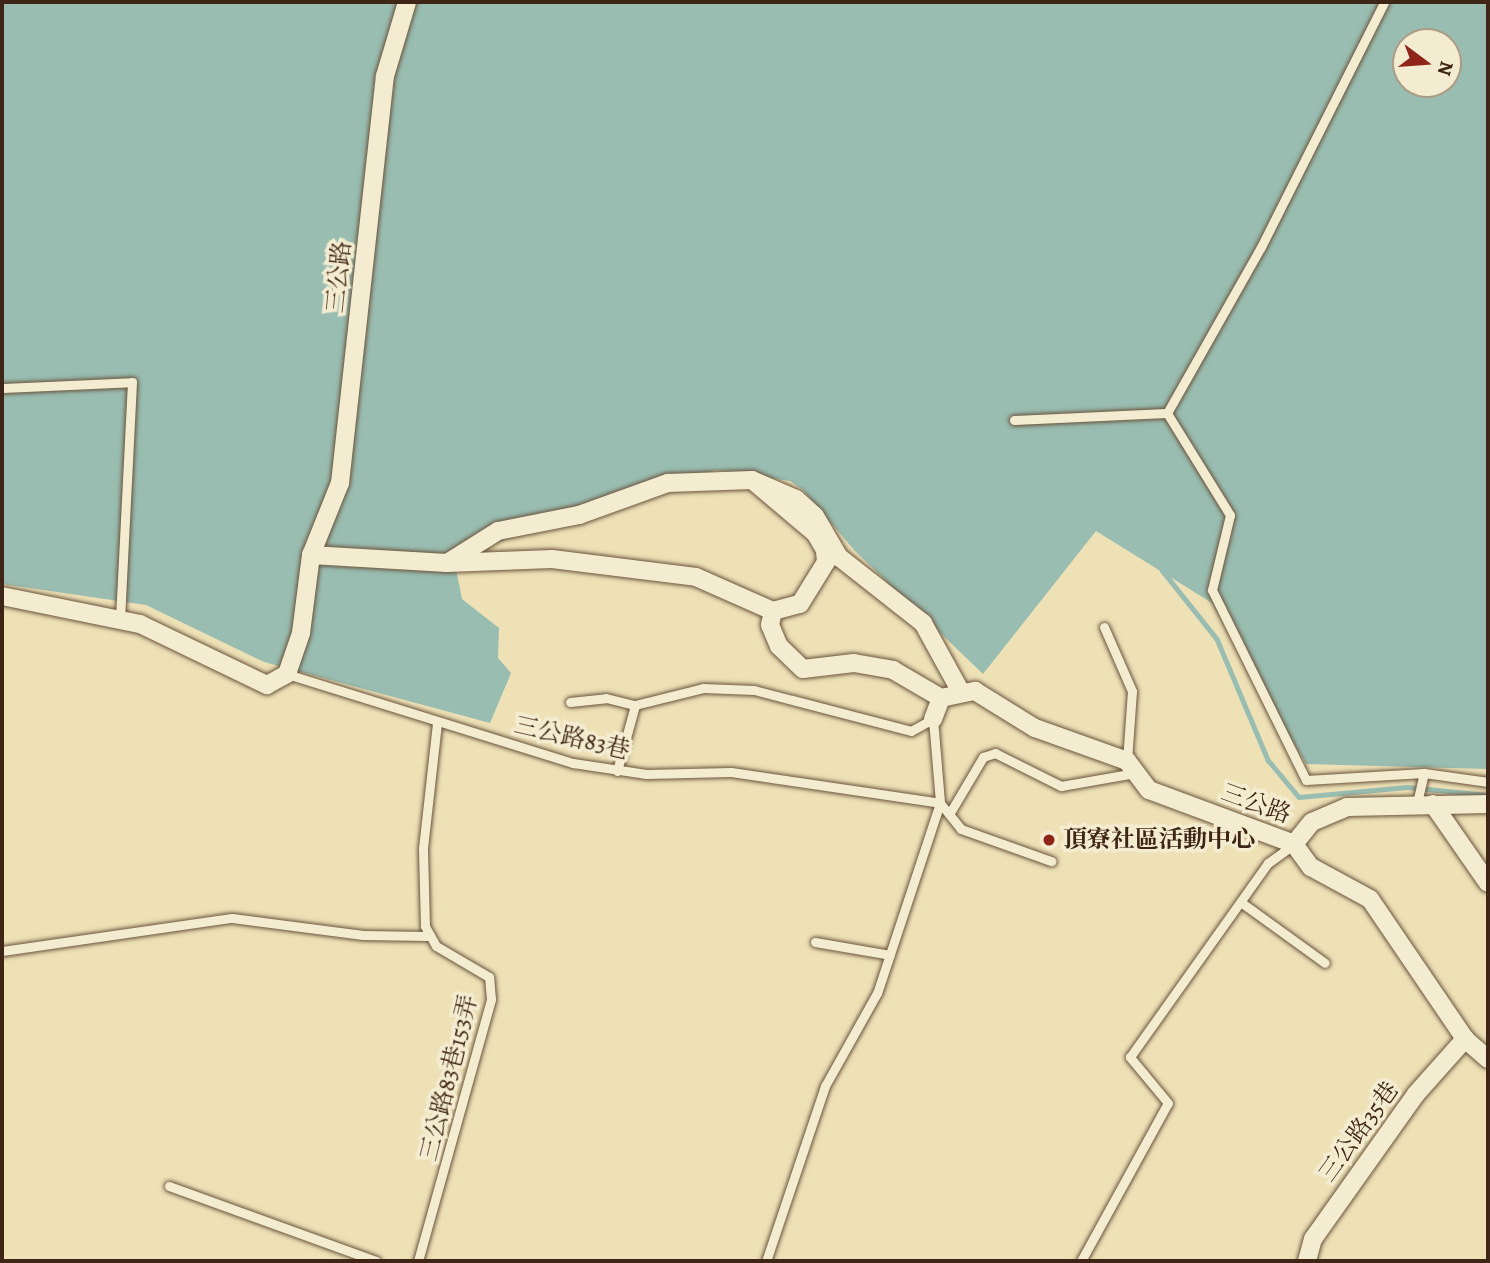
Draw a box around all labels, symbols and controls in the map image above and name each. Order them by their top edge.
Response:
north arrow [1392,28,1462,98]
text: N [1431,58,1460,78]
street label: 三公路 [321,240,357,314]
street label: 三公路83巷 [511,711,633,765]
street label: 三公路 [1217,778,1295,830]
place label: 頂寮社區活動中心 [1063,826,1255,854]
marker: 頂寮社區活動中心 [1041,832,1057,848]
street label: 三公路83巷153弄 [414,992,484,1164]
street label: 三公路35巷 [1313,1076,1405,1188]

